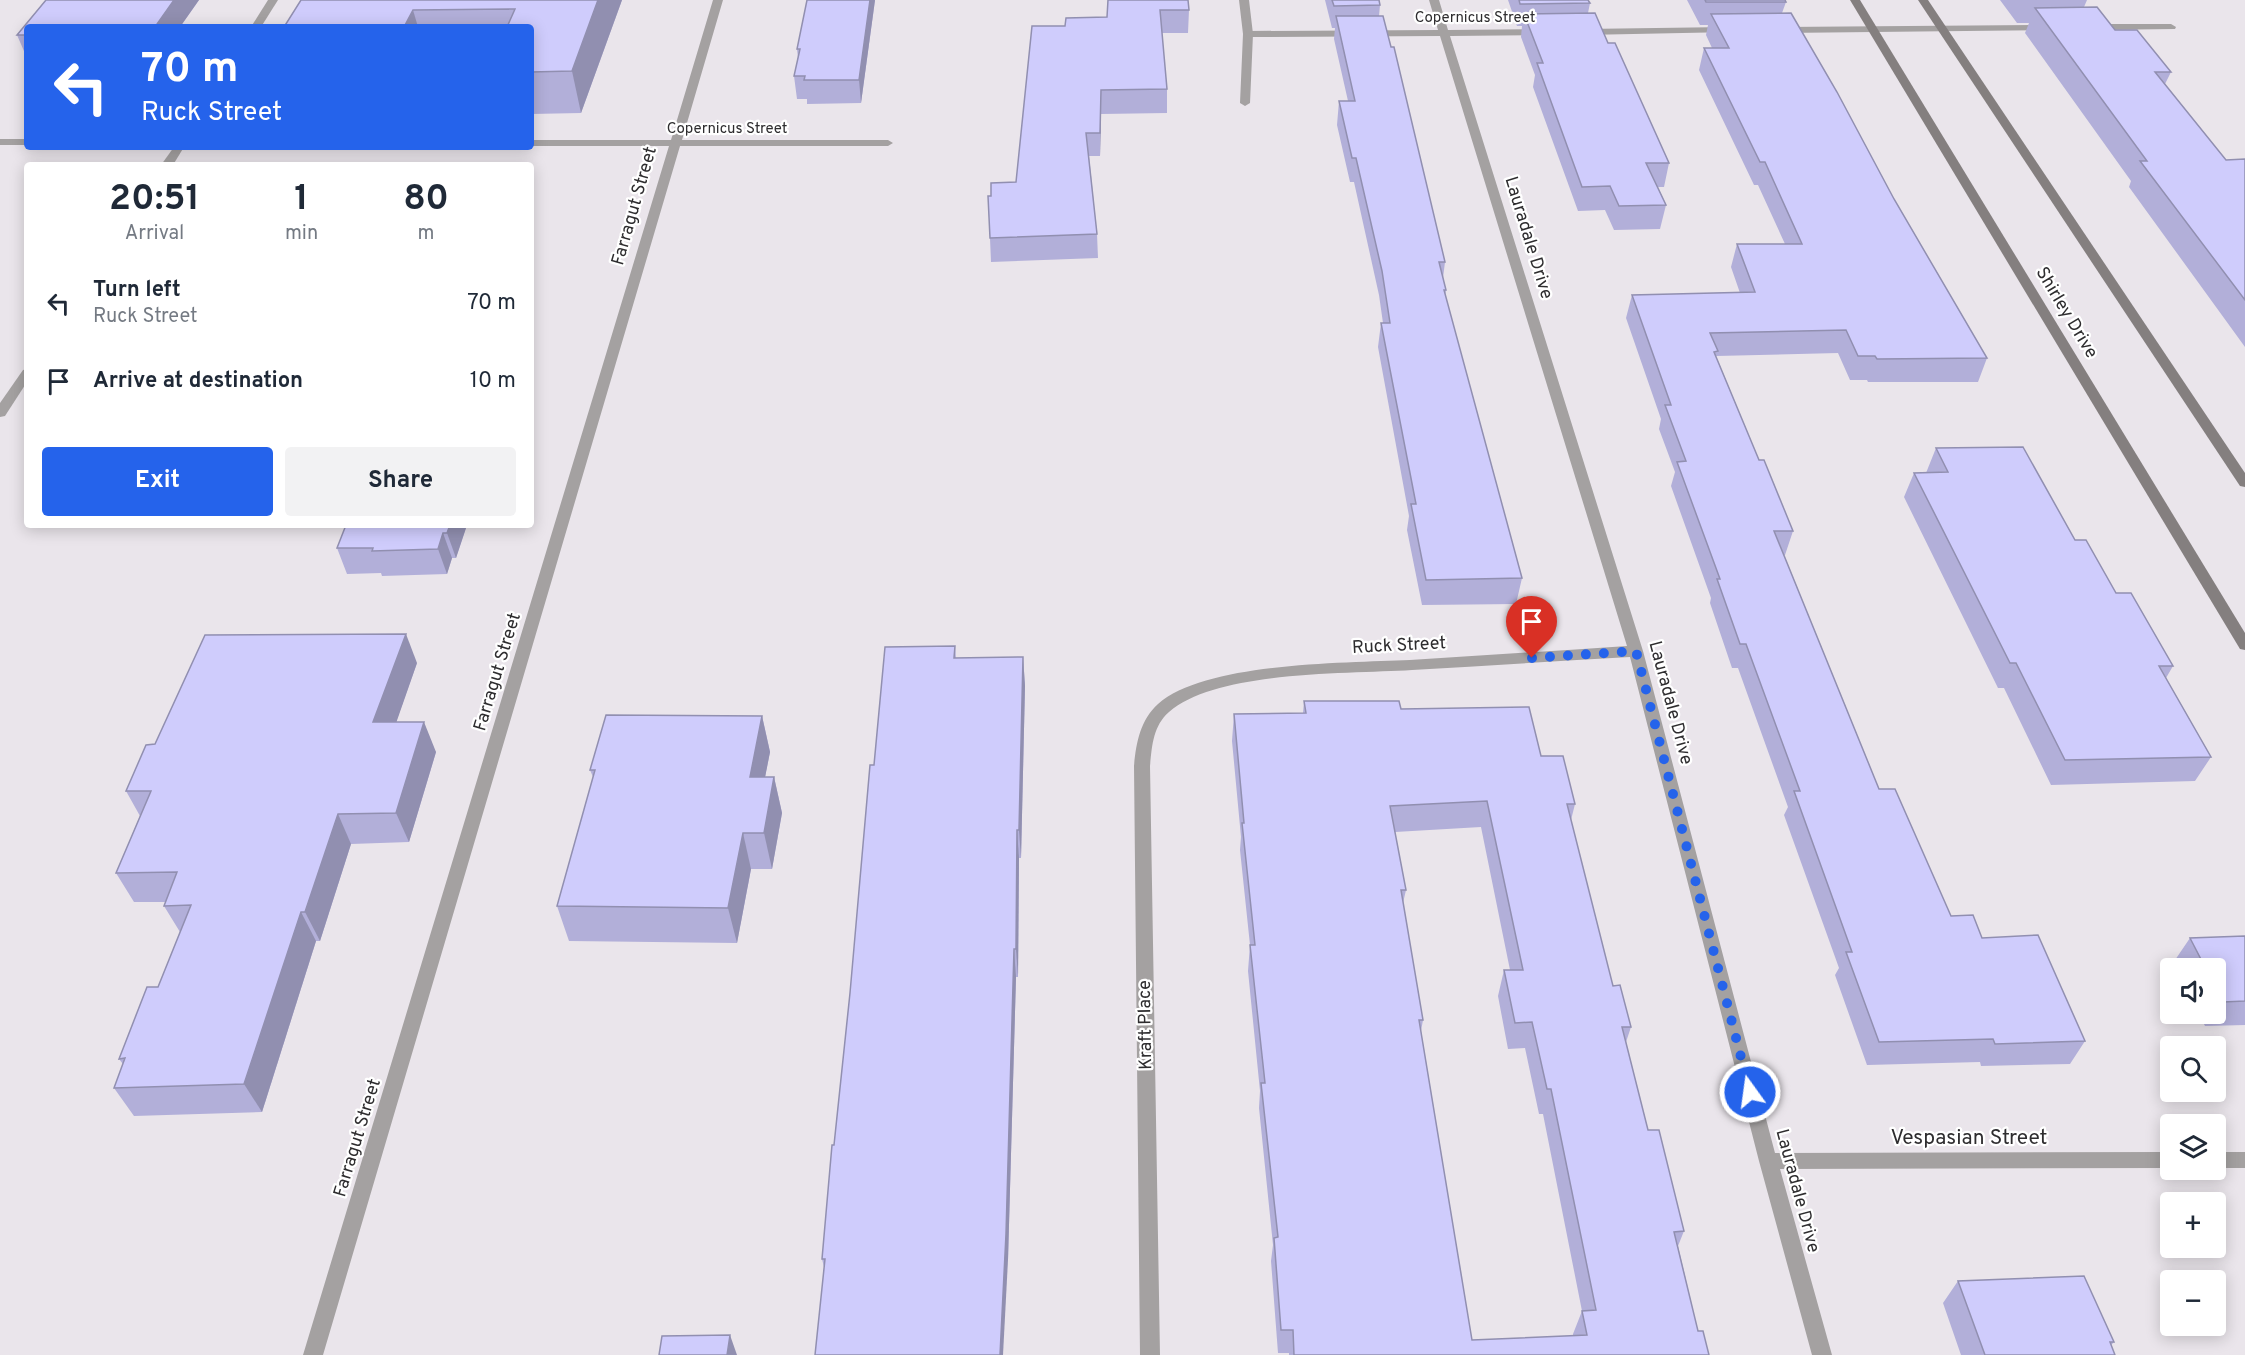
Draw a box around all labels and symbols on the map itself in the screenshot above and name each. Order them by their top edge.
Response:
street label: Copernicus Street [1415,9,1535,28]
street label: Copernicus Street [667,120,787,139]
street label: Farragut Street [607,144,663,268]
street label: Lauradale Drive [1498,174,1558,302]
street label: Shirley Drive [2030,263,2102,363]
pin [1506,596,1557,658]
street label: Farragut Street [469,610,527,734]
street label: Ruck Street [1351,632,1447,660]
street label: Lauradale Drive [1642,639,1698,767]
street label: Kraft Place [1134,980,1158,1070]
position arrow [1718,1060,1782,1124]
street label: Farragut Street [329,1076,387,1200]
street label: Vespasian Street [1891,1125,2047,1152]
street label: Lauradale Drive [1769,1127,1825,1255]

